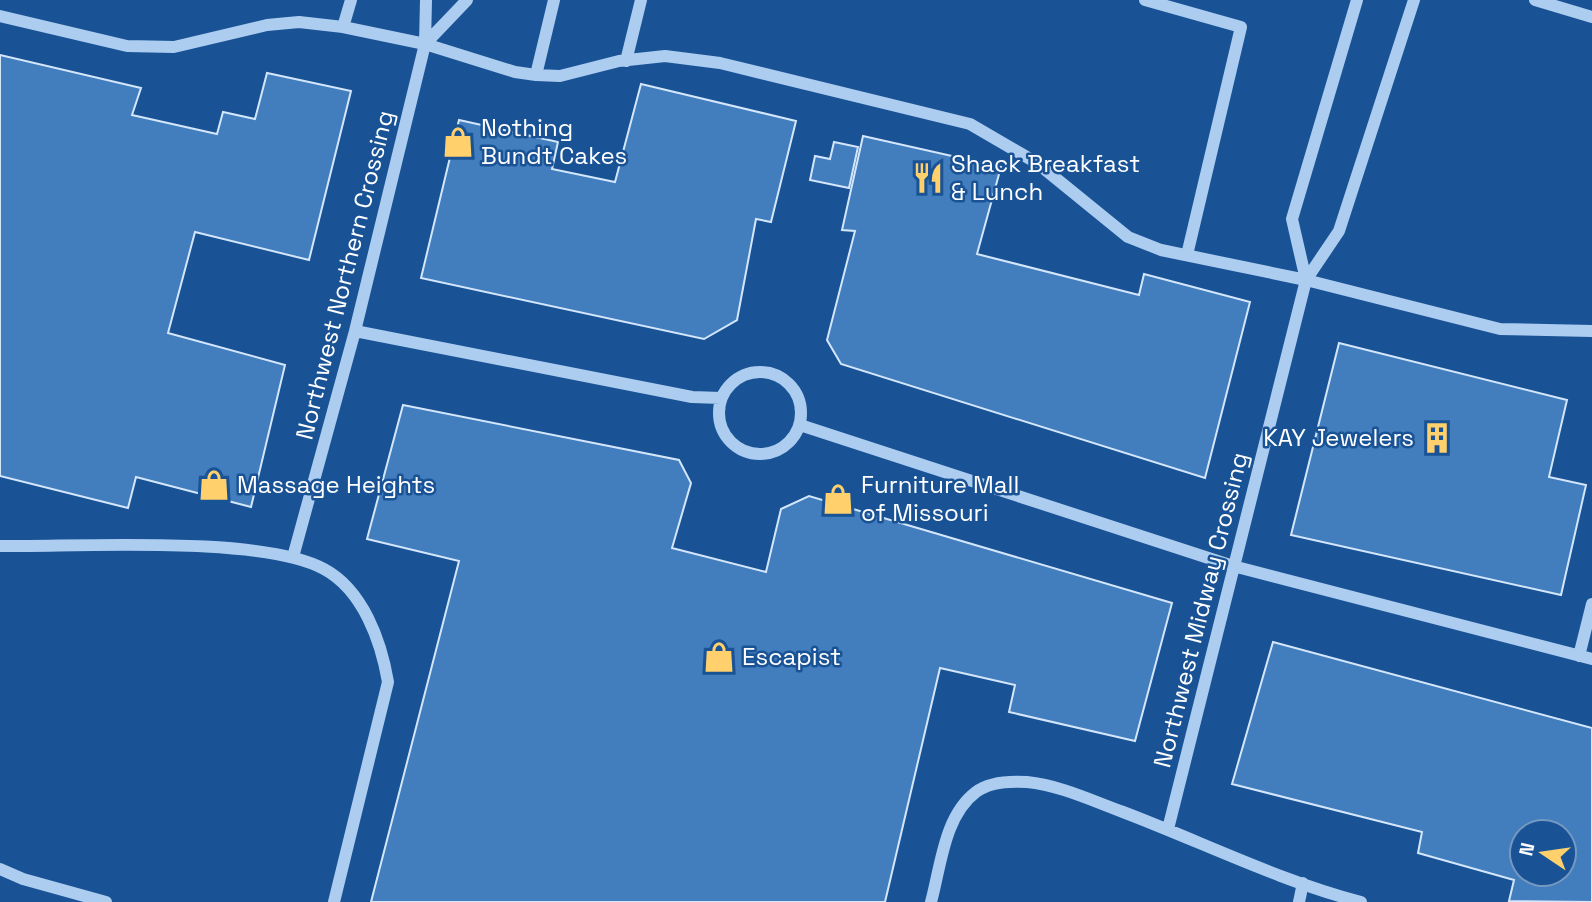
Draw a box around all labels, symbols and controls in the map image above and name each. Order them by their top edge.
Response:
street label: Northwest Northern Crossing [289,107,400,443]
place label: Nothing Bundt Cakes [481,112,627,171]
shop icon: Nothing Bundt Cakes [441,125,475,159]
place label: Shack Breakfast & Lunch [951,148,1140,207]
restaurant icon: Shack Breakfast & Lunch [911,161,945,195]
building icon: KAY Jewelers [1420,421,1454,455]
place label: KAY Jewelers [1263,422,1414,453]
street label: Northwest Midway Crossing [1146,449,1255,771]
shop icon: Massage Heights [197,468,231,502]
place label: Massage Heights [237,469,435,500]
place label: Furniture Mall of Missouri [861,469,1019,528]
shop icon: Furniture Mall of Missouri [821,482,855,516]
shop icon: Escapist [702,640,736,674]
place label: Escapist [742,641,841,672]
north arrow [1508,818,1578,888]
text: N [1513,840,1541,858]

